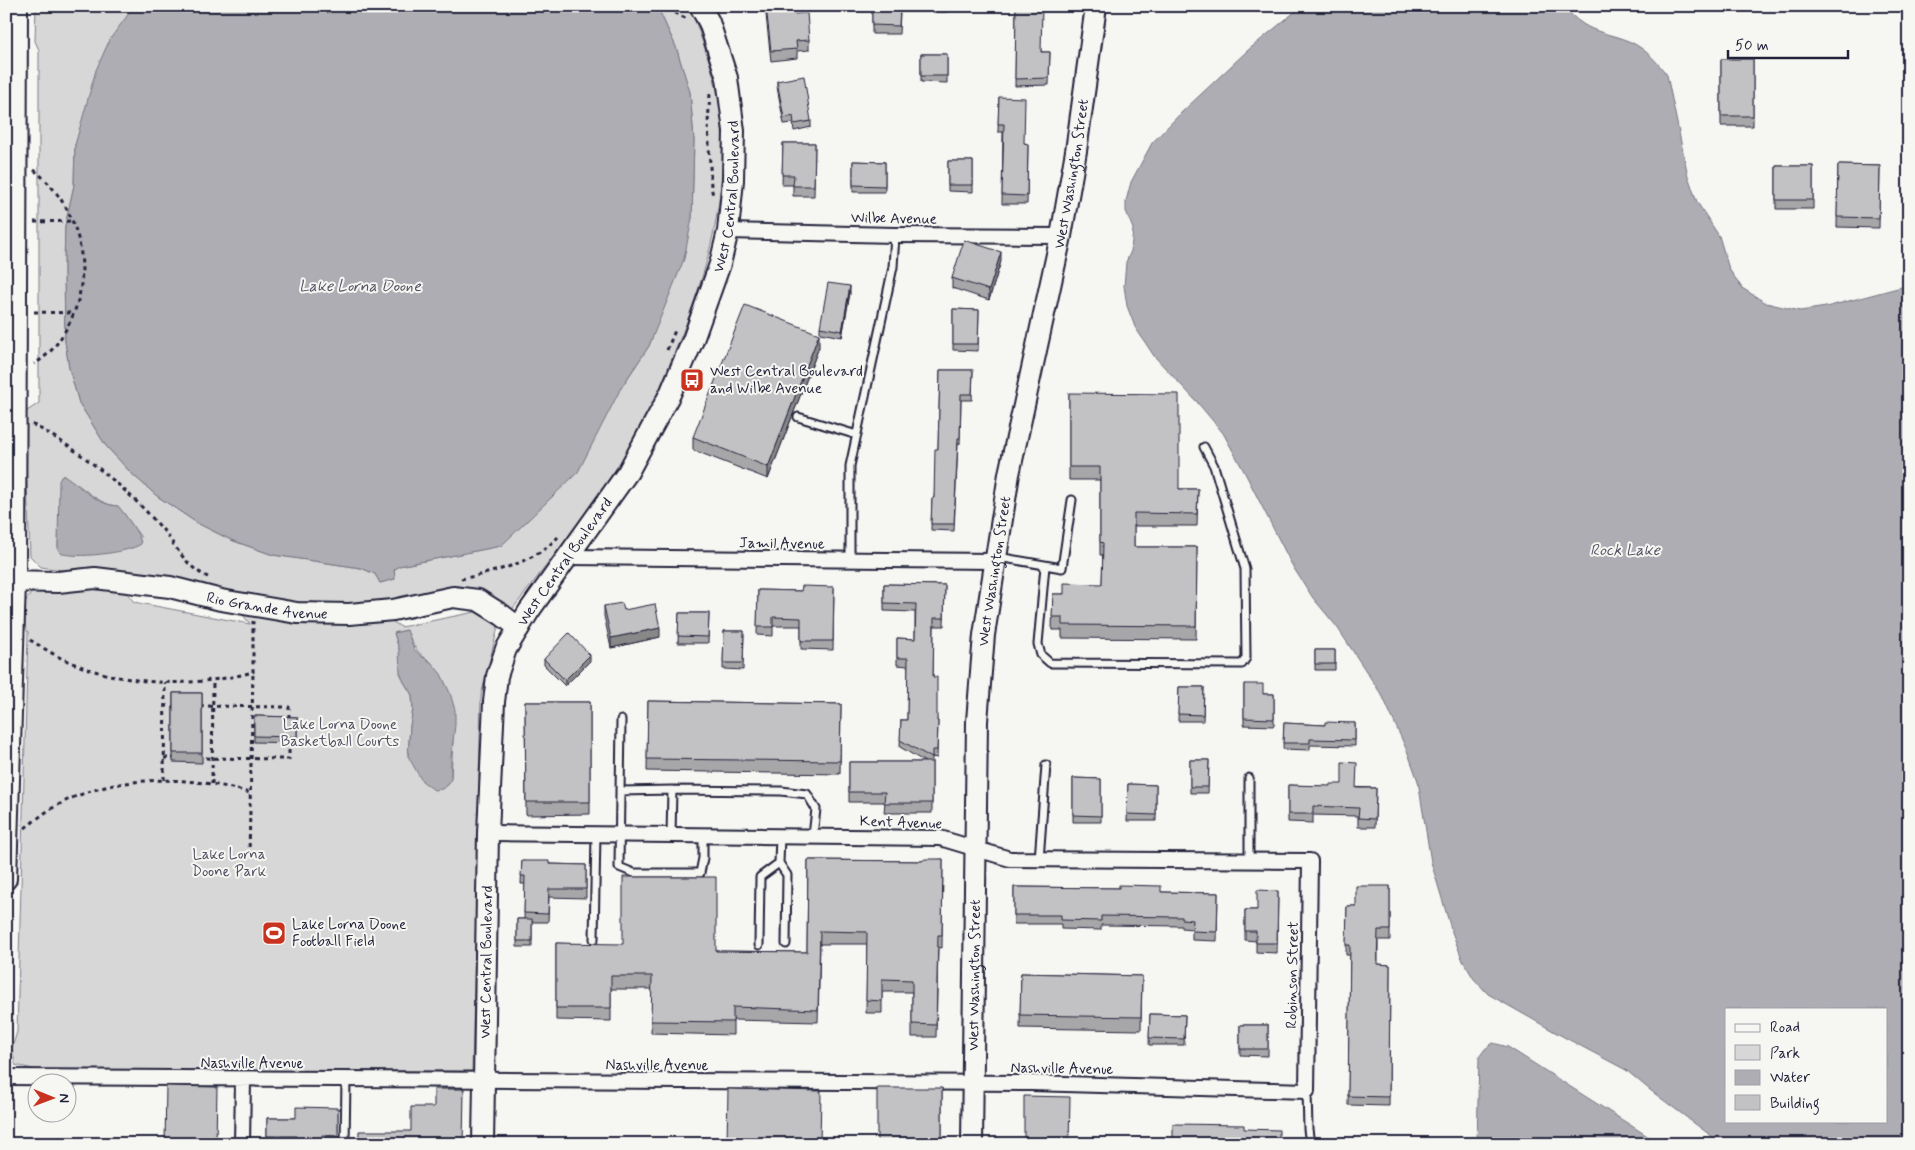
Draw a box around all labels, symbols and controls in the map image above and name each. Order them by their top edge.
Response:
scale bar [1728,28,1848,60]
text: 50 m [1735,36,1769,56]
street label: West Washington Street [1050,97,1094,251]
street label: West Central Boulevard [709,119,745,275]
street label: Wilbe Avenue [851,208,937,230]
water label: Lake Lorna Doone [299,276,422,297]
place label: West Central Boulevard and Wilbe Avenue [710,362,863,399]
bus stop icon: West Central Boulevard and Wilbe Avenue [679,367,705,393]
street label: West Central Boulevard [513,494,618,630]
street label: West Washington Street [974,494,1016,647]
street label: Jamil Avenue [739,533,825,555]
water label: Rock Lake [1590,540,1661,561]
street label: Rio Grande Avenue [204,588,328,625]
park label: Lake Lorna Doone Basketball Courts [281,715,400,752]
street label: Kent Avenue [859,812,943,834]
park label: Lake Lorna Doone Park [192,845,267,882]
street label: West Central Boulevard [476,885,498,1039]
street label: West Washington Street [964,899,986,1051]
place label: Lake Lorna Doone Football Field [292,915,406,952]
sports icon: Lake Lorna Doone Football Field [261,920,287,946]
street label: Robinson Street [1282,921,1304,1029]
legend [1725,1008,1888,1122]
text: Road [1770,1018,1800,1038]
text: Park [1770,1044,1800,1064]
street label: Nashville Avenue [200,1054,304,1074]
street label: Nashville Avenue [605,1056,709,1076]
street label: Nashville Avenue [1010,1058,1114,1080]
text: Water [1770,1068,1810,1088]
north arrow [28,1072,78,1122]
text: N [55,1093,73,1103]
text: Building [1770,1094,1820,1115]

